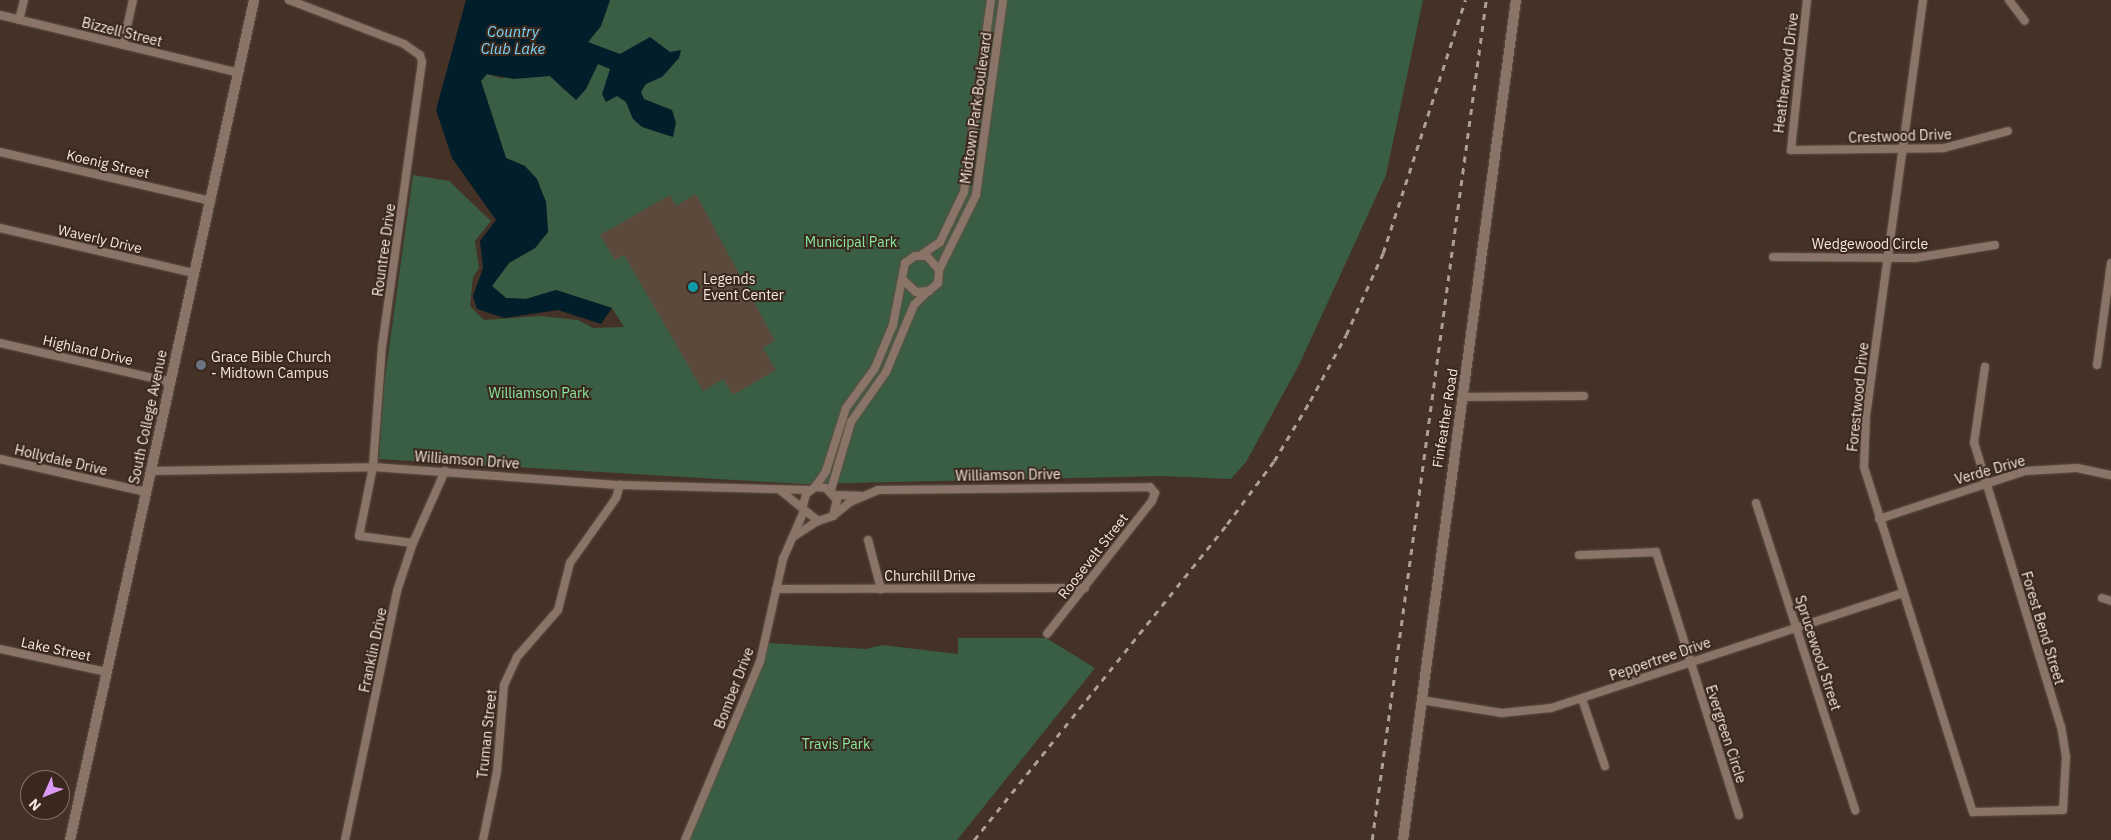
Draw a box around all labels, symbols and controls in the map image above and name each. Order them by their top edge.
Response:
street label: Heatherwood Drive [1770,12,1802,134]
street label: Bizzell Street [80,14,164,50]
water label: Country Club Lake [481,22,545,57]
street label: Midtown Park Boulevard [957,31,995,185]
street label: Crestwood Drive [1848,126,1952,146]
street label: Koenig Street [65,146,151,182]
street label: Rountree Drive [369,202,399,298]
street label: Waverly Drive [56,221,144,257]
park label: Municipal Park [805,234,897,250]
street label: Wedgewood Circle [1812,236,1928,252]
place label: Legends Event Center [703,271,784,304]
marker: Legends Event Center [687,281,699,293]
street label: Highland Drive [41,331,135,369]
street label: Forestwood Drive [1844,341,1872,453]
street label: South College Avenue [126,348,170,486]
place label: Grace Bible Church - Midtown Campus [211,349,331,382]
marker: Grace Bible Church - Midtown Campus [195,359,207,371]
street label: Finfeather Road [1429,367,1461,469]
park label: Williamson Park [489,385,589,401]
street label: Hollydale Drive [13,441,109,479]
street label: Williamson Drive [414,448,520,472]
street label: Verde Drive [1953,452,2027,488]
street label: Williamson Drive [955,466,1061,484]
street label: Roosevelt Street [1054,510,1132,602]
street label: Churchill Drive [884,568,976,584]
street label: Forest Bend Street [2018,569,2068,687]
street label: Sprucewood Street [1791,593,1845,713]
street label: Franklin Drive [356,606,390,694]
street label: Lake Street [20,633,92,665]
street label: Peppertree Drive [1607,634,1713,684]
street label: Bomber Drive [711,645,757,731]
street label: Evergreen Circle [1702,683,1750,785]
street label: Truman Street [474,688,500,780]
park label: Travis Park [802,736,870,752]
north arrow [20,770,70,820]
text: N [25,795,45,815]

